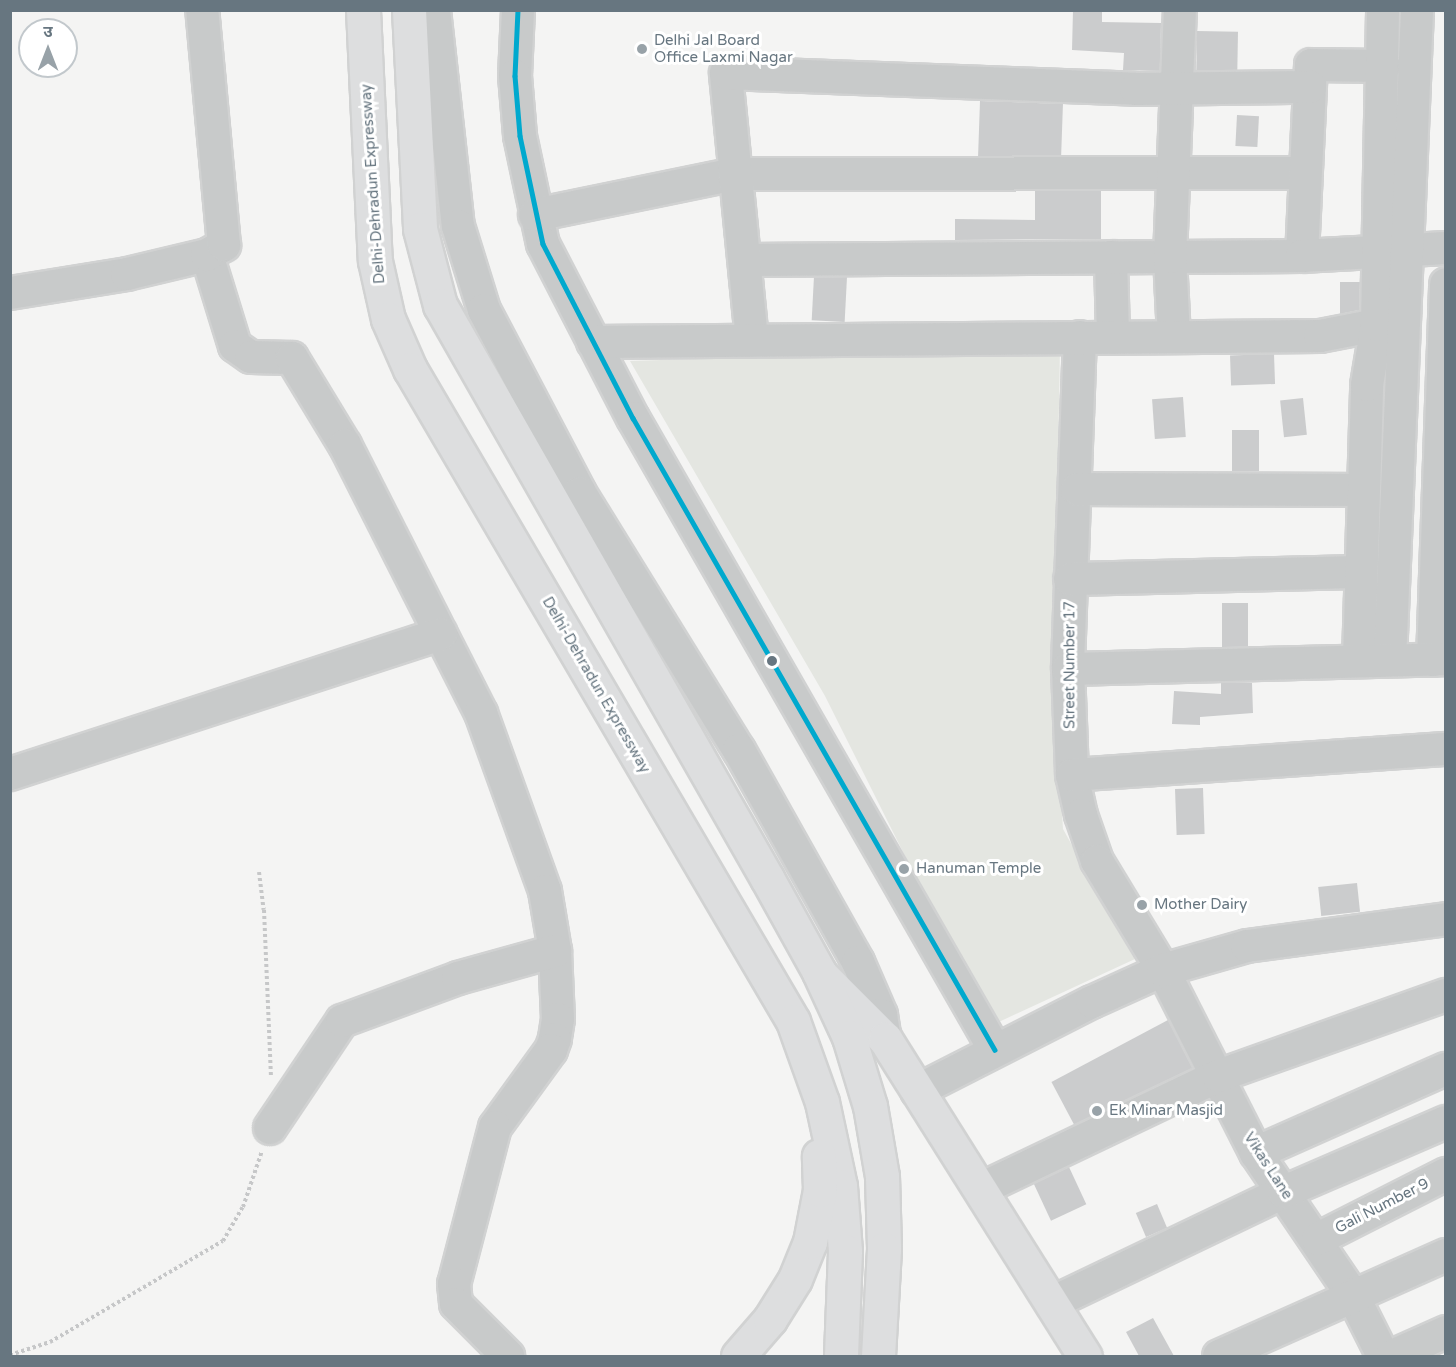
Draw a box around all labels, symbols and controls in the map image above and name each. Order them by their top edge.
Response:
north arrow [18,18,78,78]
text: उ [43,22,53,42]
place label: Delhi Jal Board Office Laxmi Nagar [654,31,793,66]
marker: Delhi Jal Board Office Laxmi Nagar [635,42,649,56]
street label: Delhi-Dehradun Expressway [357,83,389,285]
street label: Delhi-Dehradun Expressway [538,594,654,776]
street label: Street Number 17 [1061,601,1079,729]
unlabelled marker [766,655,778,667]
place label: Hanuman Temple [916,860,1041,878]
marker: Hanuman Temple [897,862,911,876]
place label: Mother Dairy [1154,896,1247,914]
marker: Mother Dairy [1135,898,1149,912]
place label: Ek Minar Masjid [1109,1102,1223,1120]
marker: Ek Minar Masjid [1090,1104,1104,1118]
street label: Vikas Lane [1240,1129,1296,1203]
street label: Gali Number 9 [1332,1175,1432,1237]

